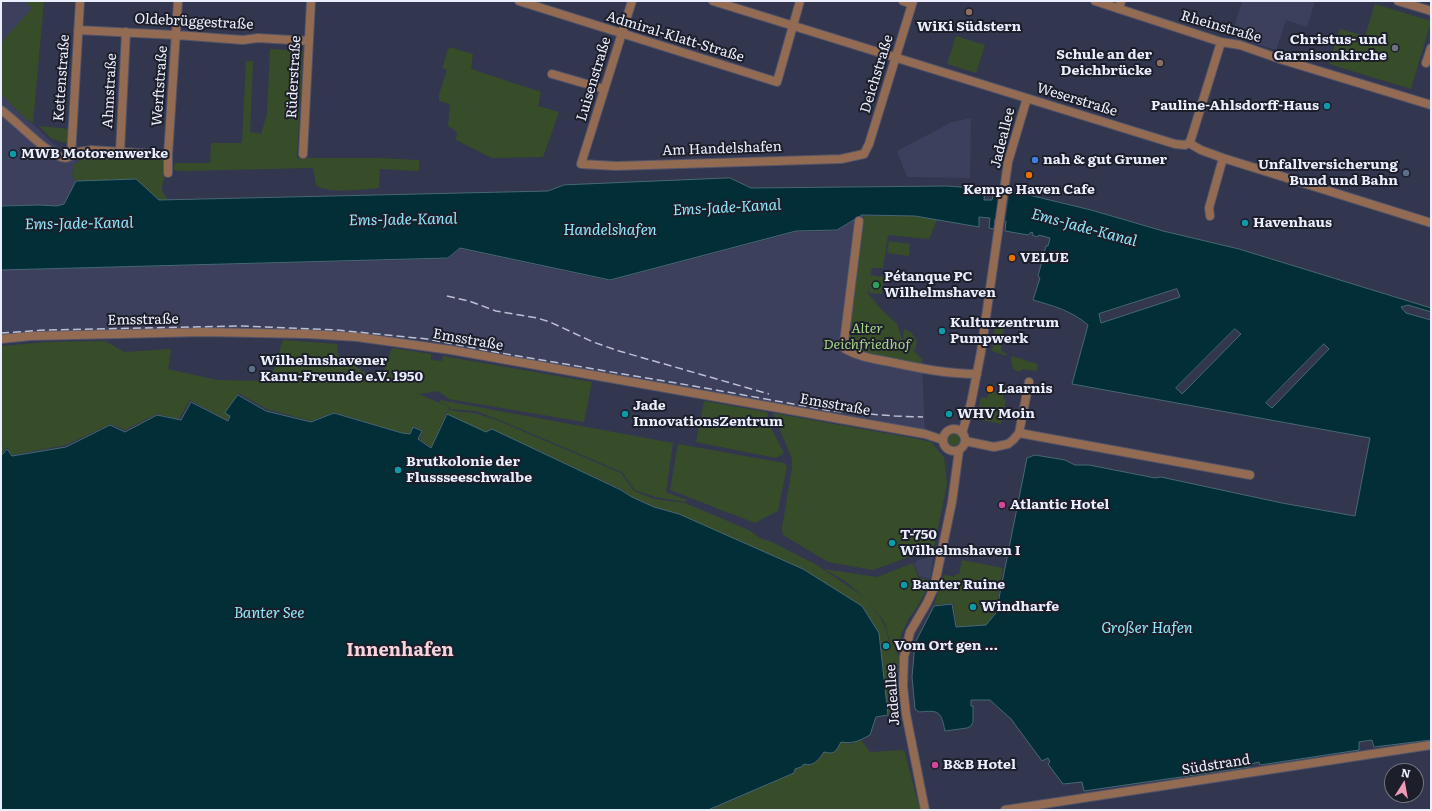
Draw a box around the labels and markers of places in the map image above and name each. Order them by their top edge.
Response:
marker: WiKi Südstern [964,7,974,17]
place label: WiKi Südstern [917,19,1021,35]
place label: Christus- und Garnisonkirche [1274,32,1387,64]
marker: Christus- und Garnisonkirche [1390,43,1400,53]
place label: Schule an der Deichbrücke [1056,47,1152,80]
marker: Schule an der Deichbrücke [1155,58,1165,68]
place label: Pauline-Ahlsdorff-Haus [1151,98,1319,114]
marker: Pauline-Ahlsdorff-Haus [1322,101,1332,111]
place label: MWB Motorenwerke [21,146,168,162]
marker: MWB Motorenwerke [8,149,18,159]
place label: nah & gut Gruner [1043,152,1167,168]
marker: nah & gut Gruner [1030,155,1040,165]
place label: Unfallversicherung Bund und Bahn [1258,157,1398,190]
marker: Unfallversicherung Bund und Bahn [1401,168,1411,178]
marker: Kempe Haven Cafe [1024,170,1034,180]
place label: Kempe Haven Cafe [963,182,1095,198]
place label: Havenhaus [1253,215,1332,231]
marker: Havenhaus [1240,218,1250,228]
place label: VELUE [1020,250,1069,266]
marker: VELUE [1007,253,1017,263]
place label: Pétanque PC Wilhelmshaven [884,269,996,302]
marker: Pétanque PC Wilhelmshaven [871,280,881,290]
place label: Kulturzentrum Pumpwerk [950,315,1059,348]
marker: Kulturzentrum Pumpwerk [937,326,947,336]
place label: Wilhelmshavener Kanu-Freunde e.V. 1950 [260,353,423,386]
marker: Wilhelmshavener Kanu-Freunde e.V. 1950 [247,364,257,374]
place label: Laarnis [998,381,1053,397]
marker: Laarnis [985,384,995,394]
place label: Jade InnovationsZentrum [633,398,783,430]
place label: WHV Moin [957,406,1035,422]
marker: Jade InnovationsZentrum [620,409,630,419]
marker: WHV Moin [944,409,954,419]
place label: Brutkolonie der Flussseeschwalbe [406,454,532,486]
marker: Brutkolonie der Flussseeschwalbe [393,465,403,475]
place label: Atlantic Hotel [1010,497,1109,513]
marker: Atlantic Hotel [997,500,1007,510]
place label: T-750 Wilhelmshaven I [900,527,1021,560]
marker: T-750 Wilhelmshaven I [887,538,897,548]
place label: Banter Ruine [912,577,1005,593]
marker: Banter Ruine [899,580,909,590]
place label: Windharfe [981,599,1059,615]
marker: Windharfe [968,602,978,612]
place label: Vom Ort gen ... [894,638,998,654]
marker: Vom Ort gen ... [881,641,891,651]
place label: B&B Hotel [943,757,1016,773]
marker: B&B Hotel [930,760,940,770]

